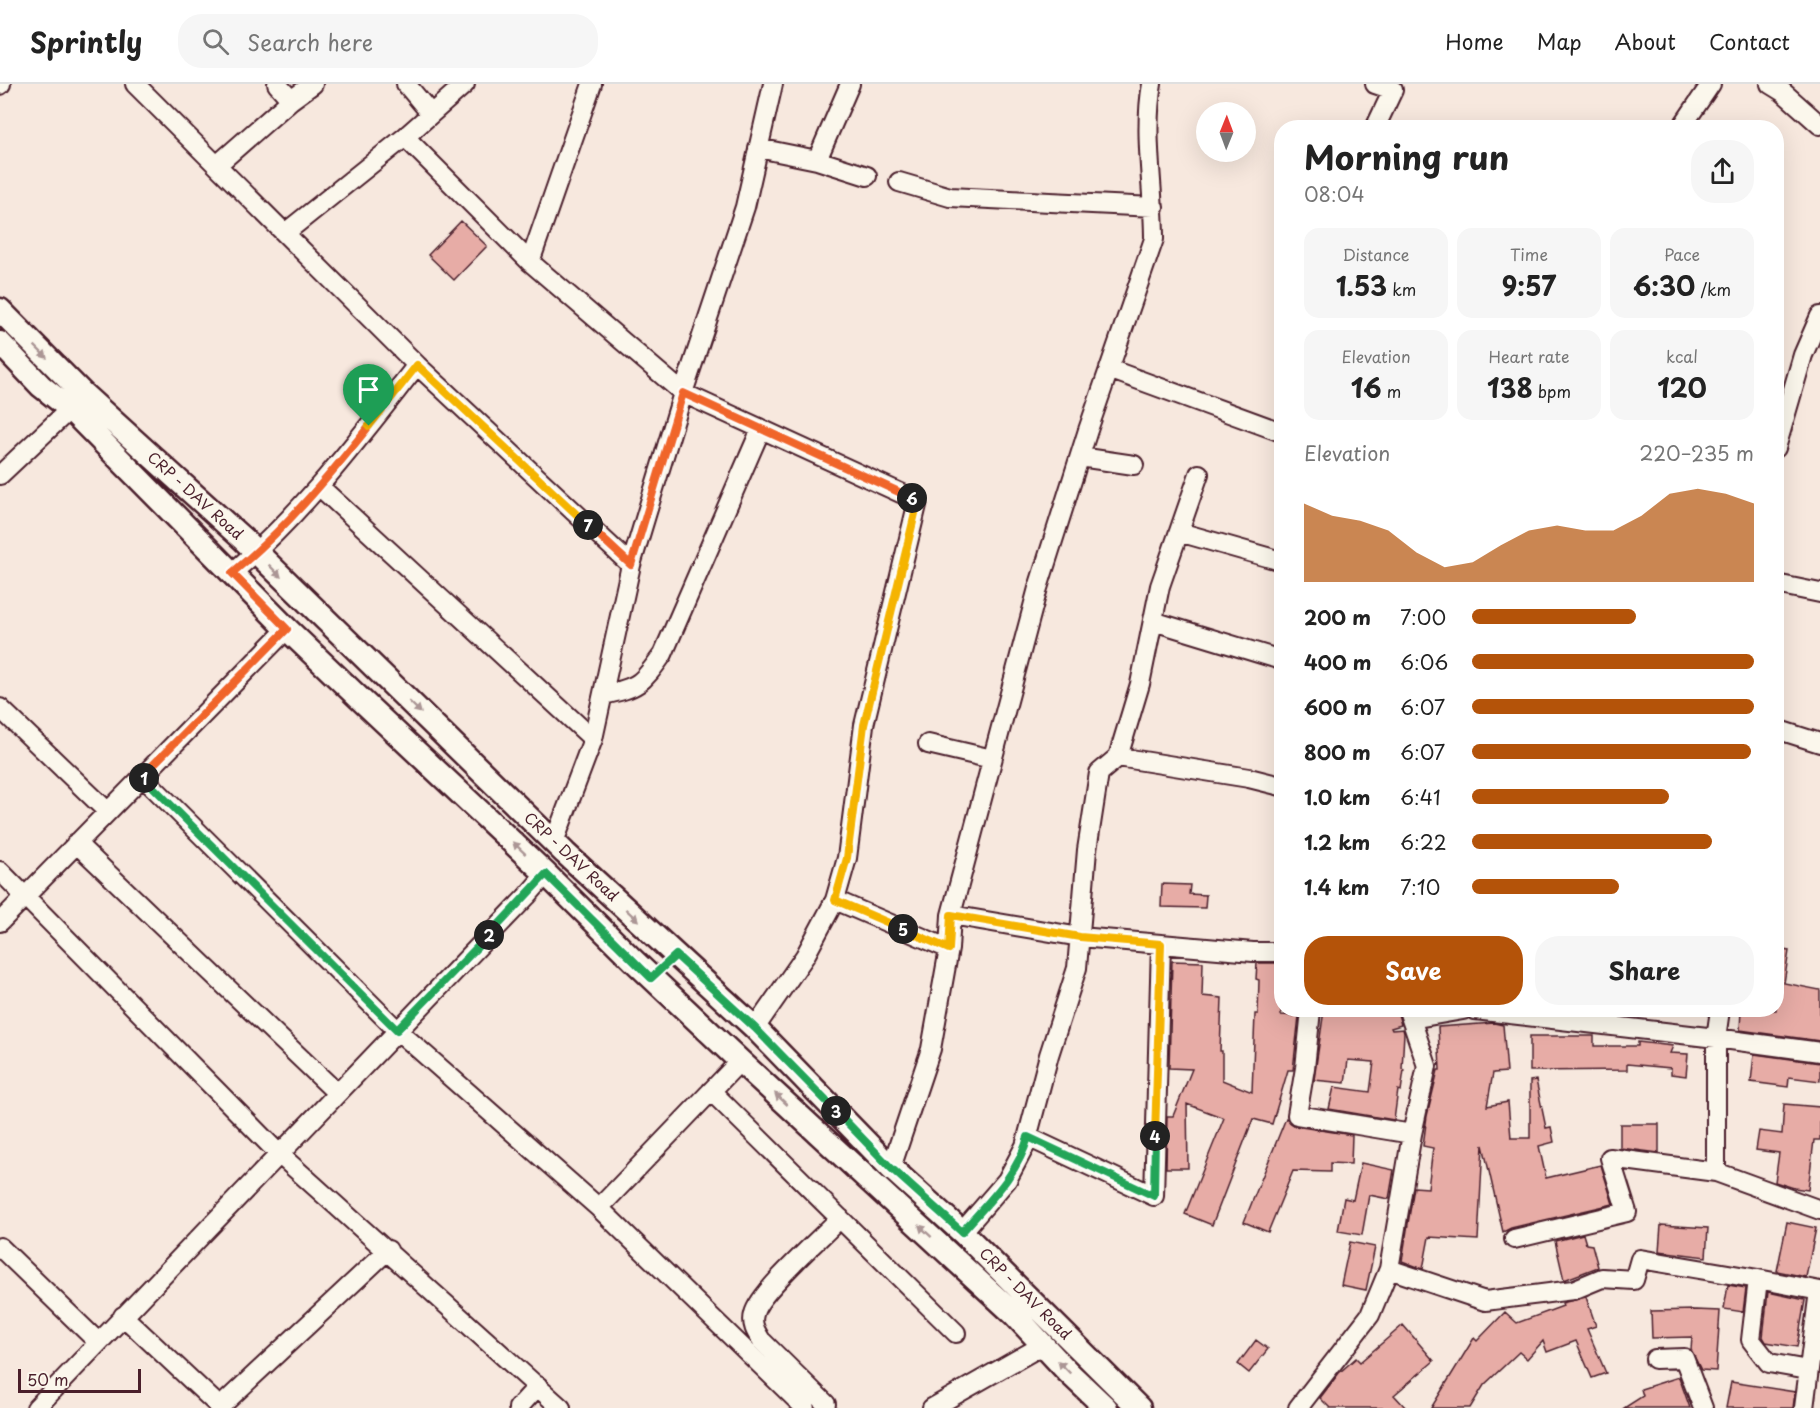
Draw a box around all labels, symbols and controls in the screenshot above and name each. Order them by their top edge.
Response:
search box [178,14,598,68]
text: Sprintly [30,20,142,63]
icon: search [199,25,232,58]
text: Search here [247,25,373,58]
text: Home [1445,25,1504,57]
text: Map [1537,25,1582,57]
text: About [1615,25,1676,57]
text: Contact [1709,25,1790,57]
north arrow [1196,102,1256,162]
map controls [1196,102,1256,162]
text: Morning run [1304,131,1509,181]
button: share [1691,140,1754,203]
text: 08:04 [1304,179,1365,209]
text: Distance [1342,242,1410,266]
text: Time [1510,242,1548,266]
text: Pace [1664,242,1700,266]
text: 1.53 [1336,266,1387,305]
text: 9:57 [1502,266,1556,305]
text: 6:30 [1633,266,1695,305]
text: km [1387,277,1416,301]
text: /km [1695,277,1731,301]
one-way arrow [34,344,48,358]
text: Elevation [1341,344,1411,368]
text: Heart rate [1489,344,1569,368]
text: kcal [1666,344,1698,368]
pin [343,364,394,426]
text: 16 [1351,368,1381,407]
text: 138 [1487,368,1533,407]
text: 120 [1657,368,1707,407]
icon: arrive [352,373,385,406]
text: m [1381,379,1401,403]
text: bpm [1533,379,1571,403]
text: Elevation [1304,438,1390,468]
text: 220–235 m [1639,438,1754,468]
street label: CRP - DAV Road [143,445,249,544]
pin: 6 [897,483,927,513]
text: 6 [906,486,918,510]
pin: 7 [573,510,603,540]
text: 7 [583,513,593,537]
one-way arrow [268,564,282,578]
text: 200 m [1304,602,1371,632]
text: 7:00 [1400,602,1446,632]
text: 400 m [1304,647,1372,677]
text: 6:06 [1400,647,1448,677]
text: 600 m [1304,692,1372,722]
text: 6:07 [1400,692,1445,722]
one-way arrow [408,700,422,714]
text: 800 m [1304,737,1371,767]
text: 6:07 [1400,737,1445,767]
pin: 1 [129,763,159,793]
text: 1 [140,766,148,790]
text: 1.0 km [1304,782,1371,812]
text: 6:41 [1400,782,1441,812]
street label: CRP - DAV Road [519,806,625,906]
text: 1.2 km [1304,827,1370,857]
text: 6:22 [1400,827,1447,857]
one-way arrow [512,842,526,856]
text: 1.4 km [1304,872,1370,902]
text: 7:10 [1400,872,1440,902]
one-way arrow [625,907,639,921]
pin: 5 [888,914,918,944]
text: 5 [898,917,908,941]
pin: 2 [474,920,504,950]
text: 2 [483,923,495,947]
button: Save [1304,936,1523,1005]
button: Share [1535,936,1754,1005]
one-way arrow [774,1093,789,1106]
pin: 3 [821,1096,851,1126]
text: 3 [831,1099,841,1123]
pin: 4 [1140,1121,1170,1151]
text: 4 [1150,1124,1160,1148]
one-way arrow [917,1224,932,1238]
street label: CRP - DAV Road [975,1242,1078,1344]
one-way arrow [1057,1360,1071,1375]
scale bar [18,1366,141,1394]
text: 50 m [27,1367,68,1391]

